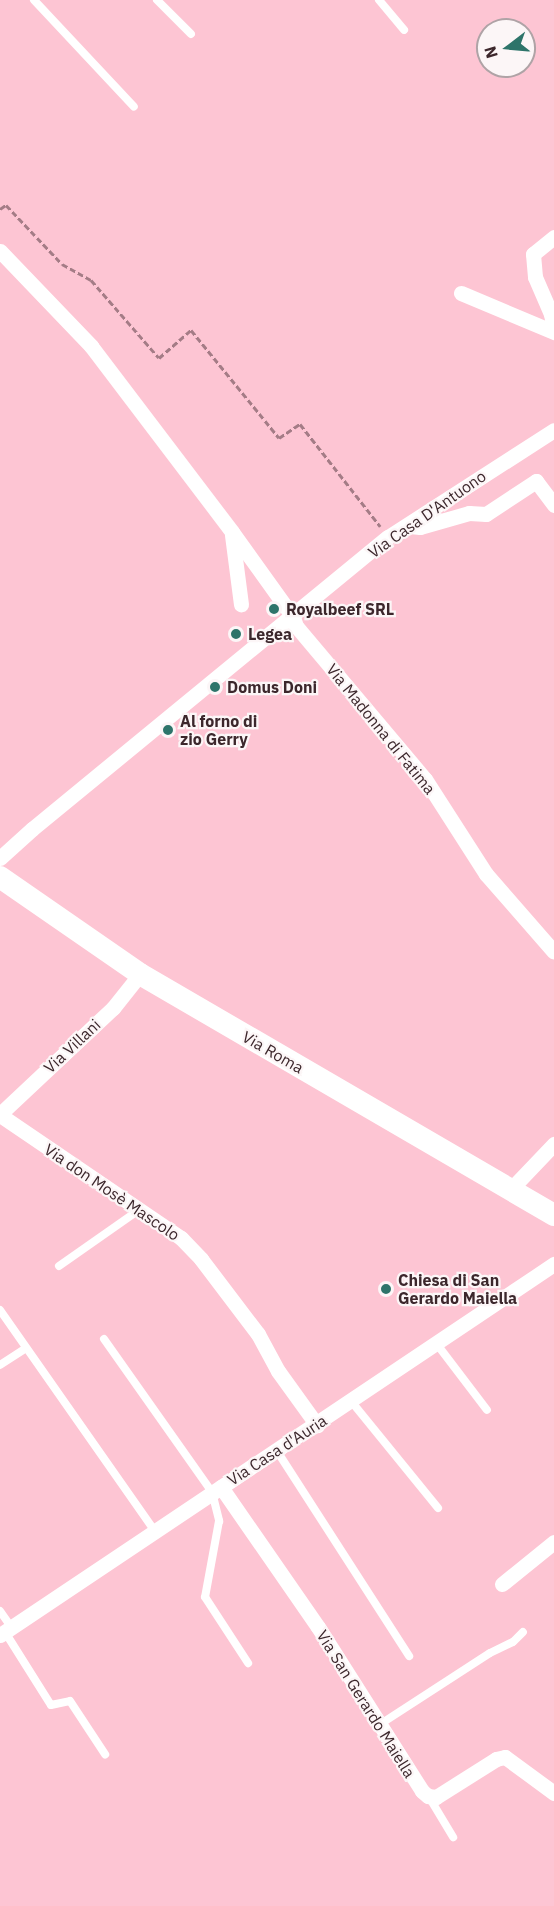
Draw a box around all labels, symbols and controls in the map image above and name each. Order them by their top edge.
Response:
north arrow [476,18,536,78]
text: N [479,44,502,61]
street label: Via Casa D'Antuono [364,466,490,562]
place label: Royalbeef SRL [286,599,394,619]
marker: Royalbeef SRL [267,602,281,616]
place label: Legea [248,624,292,644]
marker: Legea [229,627,243,641]
street label: Via Madonna di Fatima [322,660,440,798]
place label: Domus Doni [227,677,317,697]
marker: Domus Doni [208,680,222,694]
place label: Al forno di zio Gerry [180,711,257,749]
marker: Al forno di zio Gerry [161,723,175,737]
street label: Via Villani [40,1015,104,1077]
street label: Via Roma [239,1027,307,1077]
street label: Via don Mosè Mascolo [41,1140,183,1244]
place label: Chiesa di San Gerardo Maiella [398,1270,517,1308]
marker: Chiesa di San Gerardo Maiella [379,1282,393,1296]
street label: Via Casa d'Auria [224,1411,330,1489]
street label: Via San Gerardo Maiella [313,1627,419,1781]

